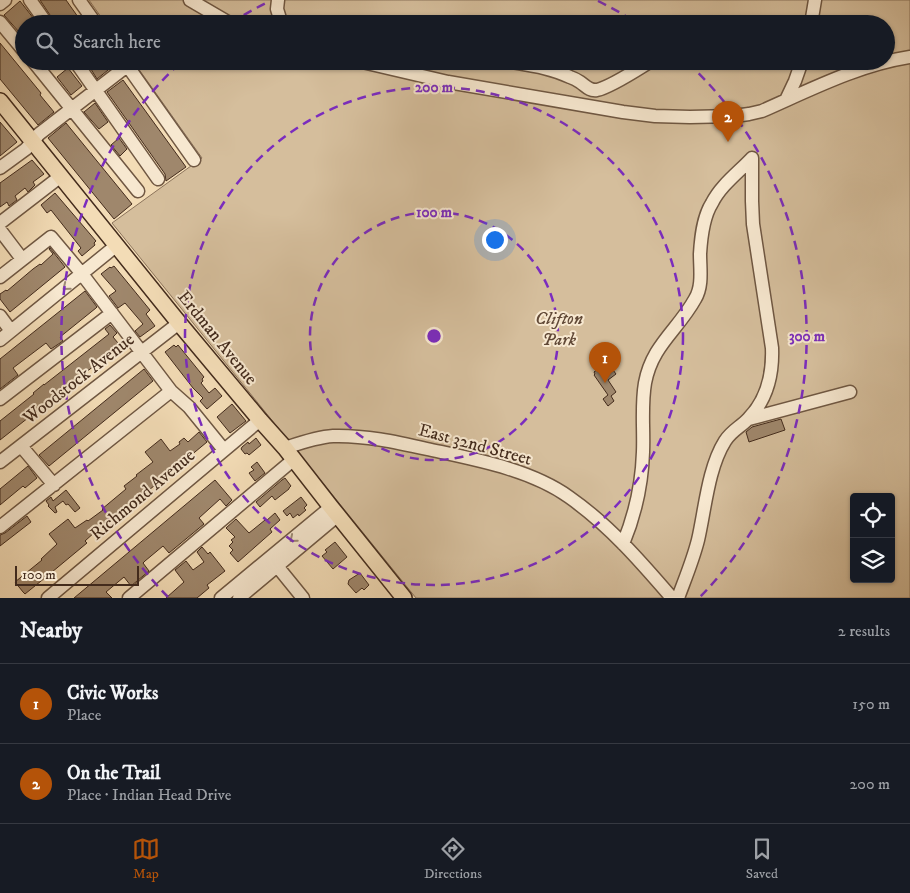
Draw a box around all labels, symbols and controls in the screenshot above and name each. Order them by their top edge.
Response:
search box [15,15,895,70]
icon: search [33,29,61,57]
text: Search here [73,31,161,54]
text: 200 m [415,78,454,97]
pin: 2 [712,101,744,142]
text: 100 m [416,203,453,222]
your location [482,227,508,253]
one-way arrow [63,281,72,289]
street label: Erdman Avenue [172,287,262,389]
park label: Clifton Park [535,308,583,351]
centre of rings [425,327,443,345]
text: 300 m [789,327,826,346]
street label: Woodstock Avenue [18,329,139,430]
pin: 1 [589,342,621,383]
street label: East 32nd Street [416,419,534,471]
street label: Richmond Avenue [86,445,200,545]
map controls [850,493,895,583]
button: locate [850,493,895,538]
one-way arrow [290,533,299,542]
button: layers [850,538,895,583]
scale bar [15,563,139,586]
text: 100 m [22,566,56,584]
text: Nearby [20,618,82,644]
text: 2 results [838,621,890,641]
text: Civic Works [67,682,158,705]
text: 1 [33,694,39,714]
text: 150 m [852,694,890,714]
text: Place [67,705,101,725]
text: On the Trail [67,762,161,785]
text: 2 [32,774,40,794]
text: 200 m [849,774,890,794]
text: Place · Indian Head Drive [67,785,231,805]
tab: Map [132,835,160,883]
tab: Directions [424,835,482,883]
tab: Saved [746,835,778,883]

